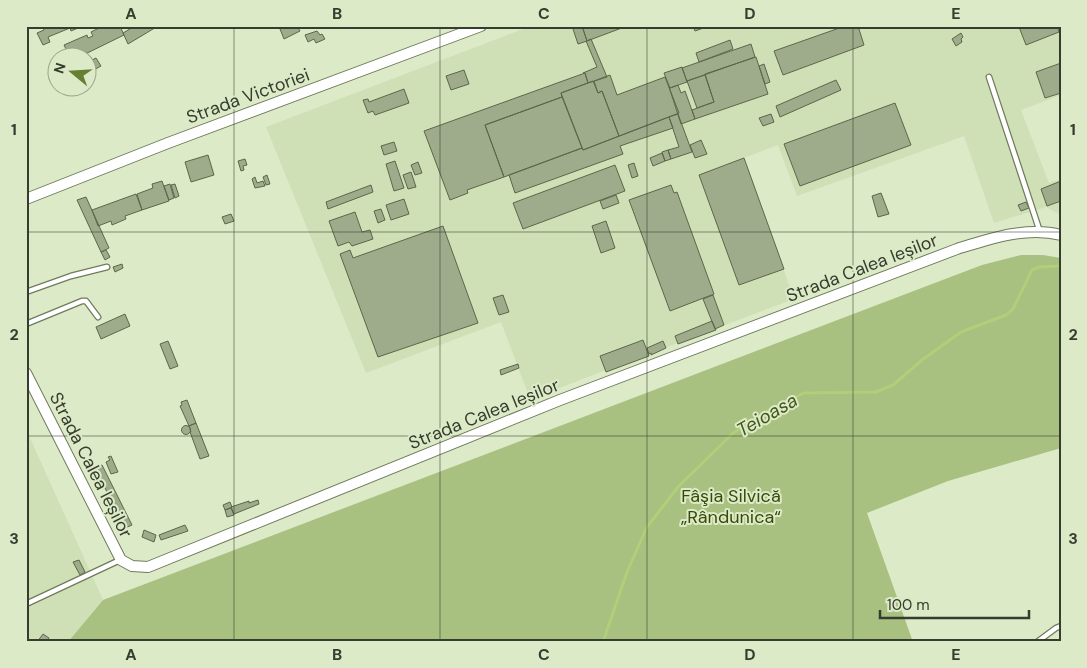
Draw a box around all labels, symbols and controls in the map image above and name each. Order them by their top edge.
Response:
text: A [125,3,137,24]
text: B [332,3,342,24]
text: C [538,3,550,24]
text: D [744,3,756,24]
text: E [951,3,961,24]
north arrow [48,48,98,98]
text: N [49,60,70,76]
street label: Strada Victoriei [183,63,313,129]
text: 1 [11,119,17,140]
text: 1 [1070,119,1076,140]
street label: Strada Calea Ieșilor [783,228,942,308]
text: 2 [9,324,19,345]
text: 2 [1068,324,1078,345]
street label: Strada Calea Ieșilor [405,373,563,455]
street label: Strada Calea Ieșilor [44,388,138,542]
water label: Teioasa [732,388,802,442]
park label: Fâşia Silvică „Rândunica“ [681,484,781,529]
text: 3 [9,528,19,549]
text: 3 [1068,528,1078,549]
scale bar [880,588,1028,620]
text: 100 m [887,595,930,615]
text: A [125,644,137,665]
text: B [332,644,342,665]
text: C [538,644,550,665]
text: D [744,644,756,665]
text: E [951,644,961,665]

